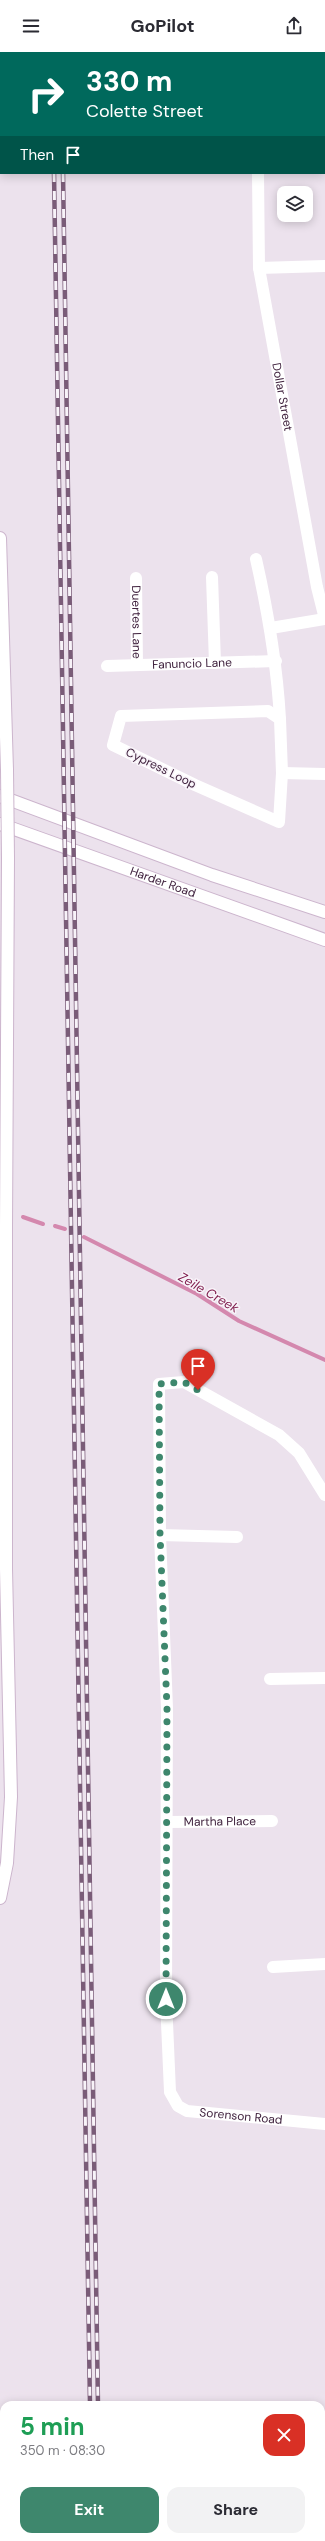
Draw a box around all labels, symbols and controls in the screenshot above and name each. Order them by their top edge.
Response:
text: GoPilot [130,14,195,38]
icon: menu [20,15,42,37]
icon: share [283,15,305,37]
text: 330 m [86,63,172,100]
icon: right [20,68,72,120]
text: Colette Street [86,99,203,123]
icon: arrive [62,144,84,166]
text: Then [20,145,54,165]
map controls [277,186,313,222]
button: layers [277,186,313,222]
street label: Dollar Street [268,361,297,433]
street label: Duertes Lane [128,585,145,659]
street label: Fanuncio Lane [152,654,232,673]
street label: Cypress Loop [123,744,199,792]
street label: Harder Road [128,863,198,901]
water label: Zeile Creek [175,1268,242,1317]
pin [181,1349,215,1390]
icon: arrive [187,1355,209,1377]
street label: Martha Place [184,1813,256,1830]
position arrow [145,1978,187,2020]
street label: Sorenson Road [199,2104,283,2128]
text: 5 min [20,2411,85,2442]
button: close [263,2414,305,2456]
text: 350 m · 08:30 [20,2442,105,2459]
button: Exit [20,2487,159,2533]
button: Share [167,2487,305,2533]

